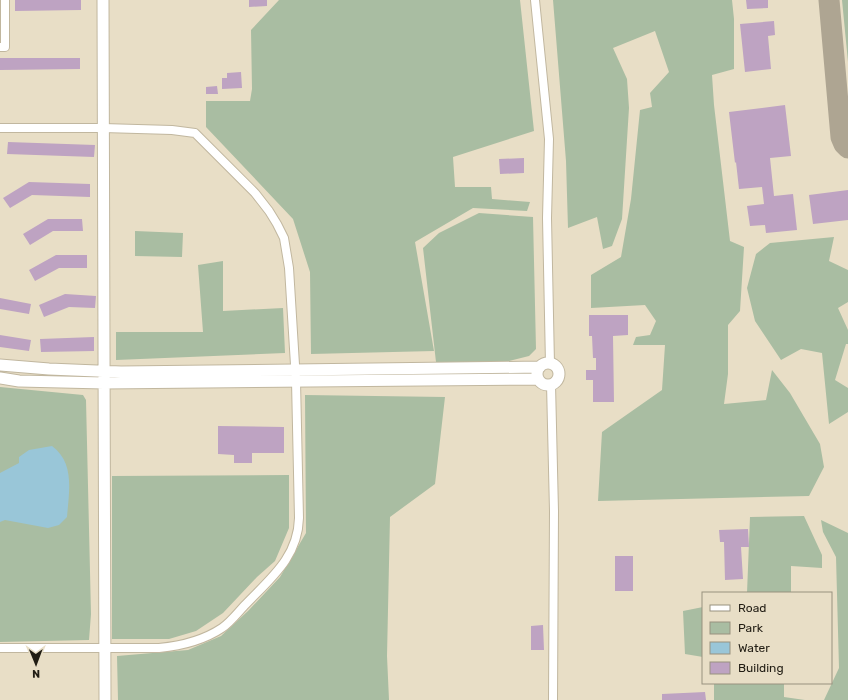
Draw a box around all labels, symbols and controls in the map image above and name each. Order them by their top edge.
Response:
legend [702,592,832,684]
text: Road [738,601,766,615]
text: Park [738,621,764,635]
text: Water [738,641,770,655]
north arrow [16,644,56,684]
text: Building [738,661,784,675]
text: N [32,667,40,680]

